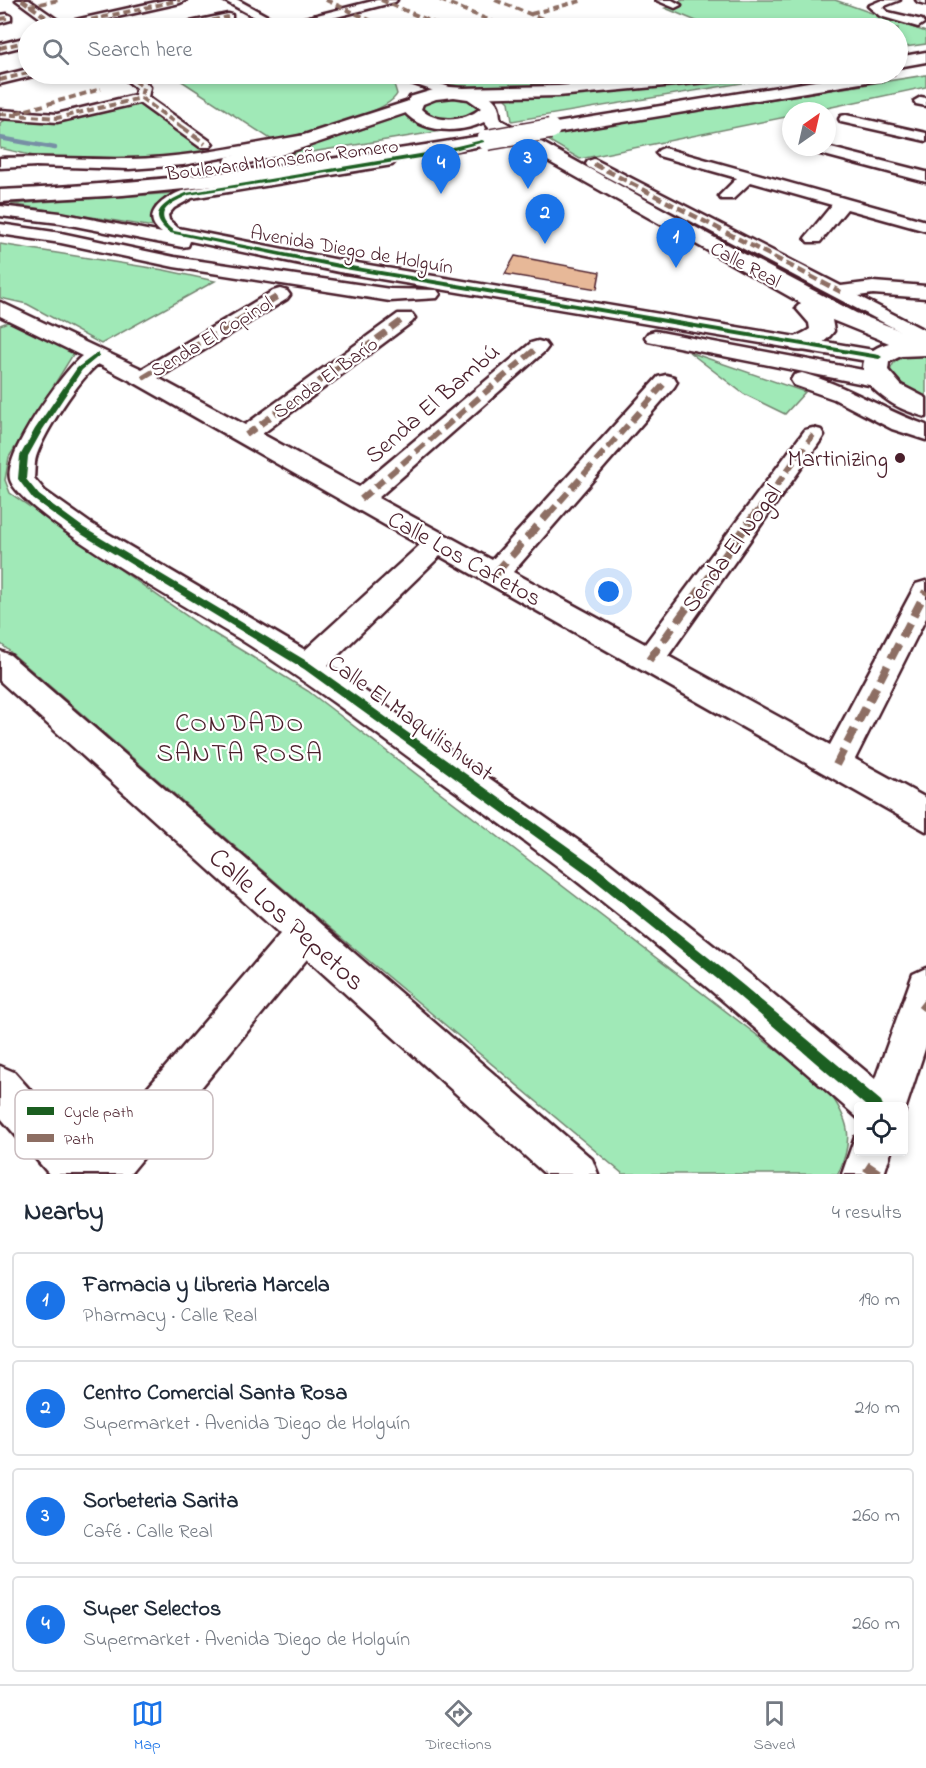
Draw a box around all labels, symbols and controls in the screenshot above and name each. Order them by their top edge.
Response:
search box [18,18,908,84]
icon: search [39,35,72,68]
text: Search here [87,35,192,67]
north arrow [782,102,836,156]
street label: Boulevard Monseñor Romero [163,133,400,190]
pin: 3 [508,140,548,189]
pin: 4 [422,144,460,194]
pin: 2 [526,194,564,244]
pin: 1 [656,218,696,268]
street label: Avenida Diego de Holguín [248,219,455,285]
street label: Calle Real [704,235,785,297]
street label: Senda El Copinol [146,290,279,386]
street label: Senda El Barío [268,331,385,427]
street label: Senda El Bambú [358,336,509,474]
place label: Martinizing [787,443,888,478]
marker: Martinizing [893,451,907,465]
street label: Senda El Nogal [674,478,792,621]
street label: Calle Los Cafetos [380,503,547,617]
your location [594,577,623,606]
street label: Calle El Maquilishuat [319,647,500,791]
district label: CONDADO SANTA ROSA [156,706,324,774]
street label: Calle Los Pepetos [198,839,373,1002]
legend [15,1090,213,1159]
text: Cycle path [64,1101,133,1125]
map controls [854,1102,908,1156]
button: locate [854,1102,908,1156]
text: Path [64,1128,94,1152]
text: Nearby [24,1194,103,1232]
text: 4 results [832,1199,902,1228]
text: Farmacia y Libreria Marcela [83,1270,330,1302]
text: 1 [42,1286,49,1315]
text: 190 m [858,1286,900,1315]
text: Pharmacy · Calle Real [83,1302,257,1331]
text: Centro Comercial Santa Rosa [83,1378,347,1410]
text: 2 [41,1394,50,1423]
text: 210 m [855,1394,900,1423]
text: Supermarket · Avenida Diego de Holguín [83,1410,410,1439]
text: Sorbeteria Sarita [83,1486,238,1518]
text: 3 [41,1502,50,1531]
text: 260 m [852,1502,900,1531]
text: Café · Calle Real [83,1518,213,1547]
text: Super Selectos [83,1594,221,1626]
text: 4 [41,1610,50,1639]
text: 260 m [852,1610,900,1639]
text: Supermarket · Avenida Diego de Holguín [83,1626,410,1655]
tab: Map [131,1697,164,1757]
tab: Directions [425,1697,492,1757]
tab: Saved [753,1697,795,1757]

